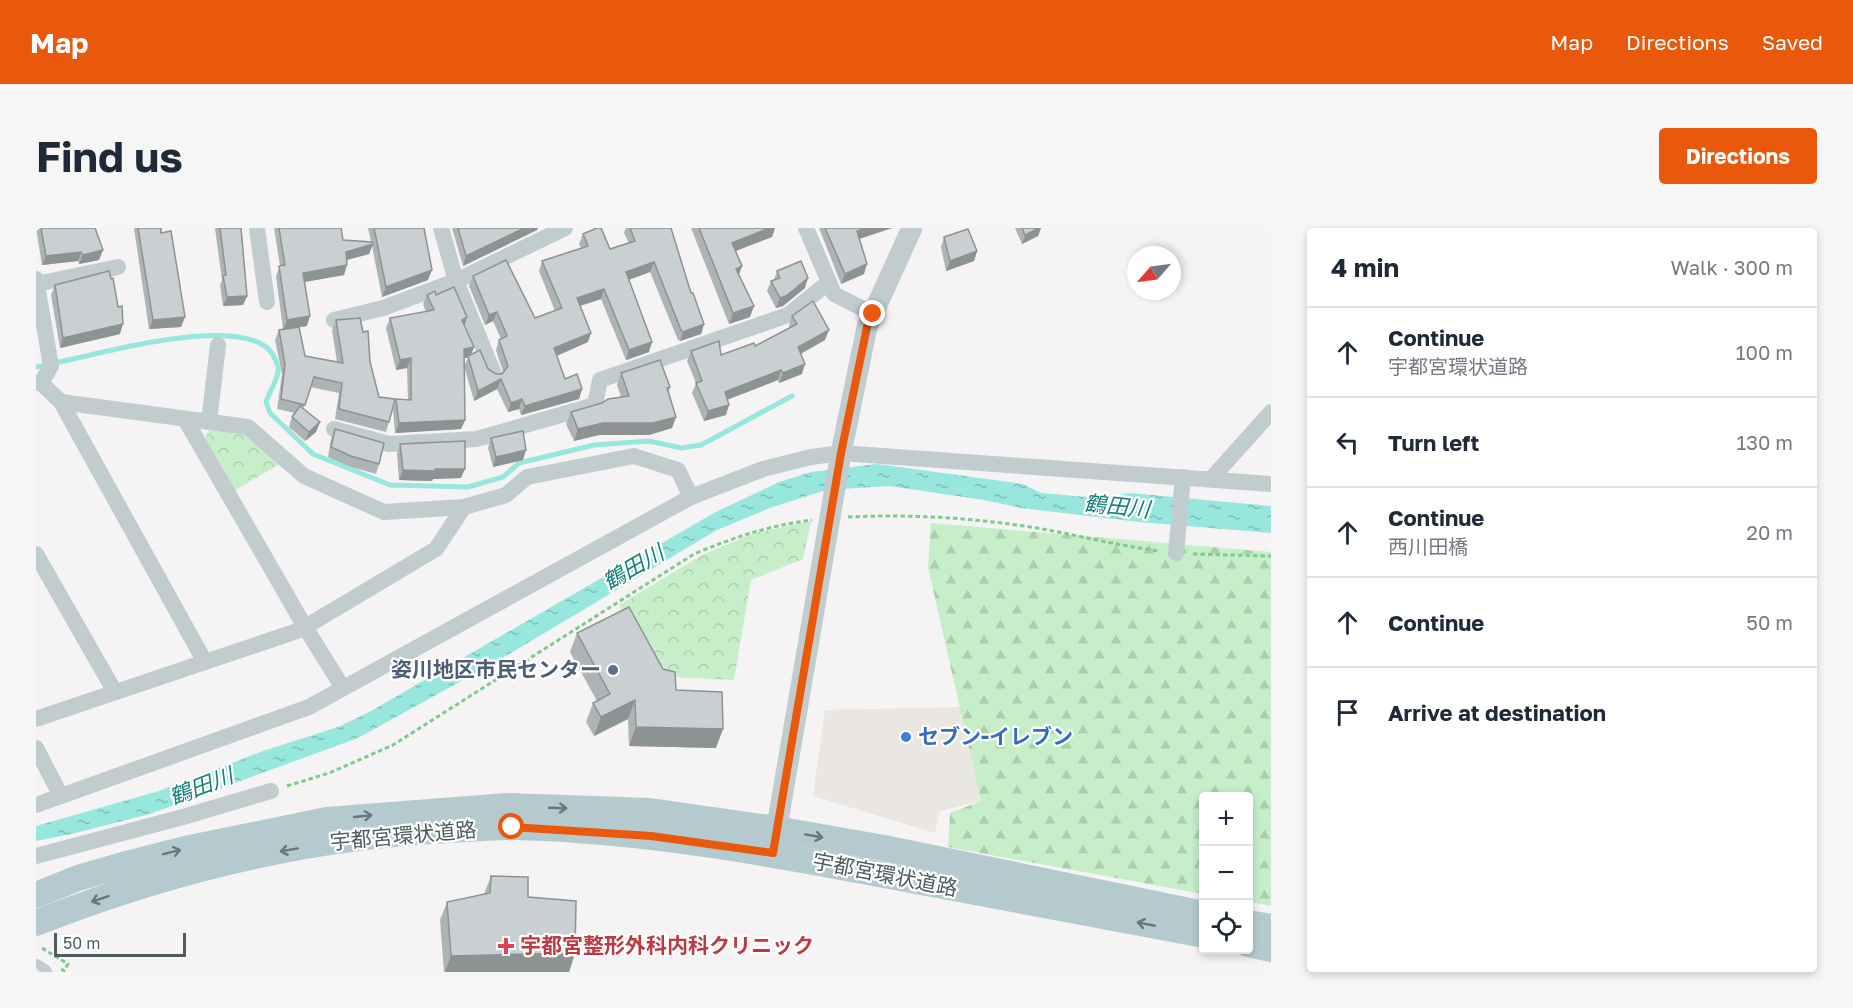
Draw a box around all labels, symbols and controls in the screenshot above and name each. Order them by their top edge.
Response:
text: Map [30,26,88,59]
text: Map [1550,29,1593,55]
text: Directions [1626,29,1729,55]
text: Saved [1762,29,1823,55]
button: Directions [1659,128,1817,184]
text: Find us [36,131,183,181]
north arrow [1127,246,1181,300]
text: 4 min [1331,252,1399,283]
text: Walk · 300 m [1670,255,1793,279]
route end [859,300,885,326]
text: Continue [1388,324,1484,351]
icon: ahead [1331,336,1364,369]
text: 100 m [1736,340,1793,364]
text: 宇都宮環状道路 [1388,354,1528,378]
icon: left [1331,426,1364,459]
text: Turn left [1388,429,1479,456]
text: 130 m [1737,430,1793,454]
water label: 鶴田川 [1083,489,1153,523]
text: Continue [1388,504,1484,531]
icon: ahead [1331,516,1364,549]
text: 20 m [1746,520,1793,544]
text: 西川田橋 [1388,534,1468,558]
water label: 鶴田川 [597,537,670,595]
icon: ahead [1331,606,1364,639]
text: Continue [1388,609,1484,636]
text: 50 m [1746,610,1793,634]
place label: 姿川地区市民センター [391,656,601,682]
marker: 姿川地区市民センター [606,663,620,677]
icon: arrive [1331,696,1364,729]
text: Arrive at destination [1388,699,1606,726]
place label: セブン-イレブン [918,723,1073,749]
marker: セブン-イレブン [899,730,913,744]
water label: 鶴田川 [165,760,238,810]
map controls [1199,792,1253,954]
button: + [1199,792,1253,846]
one-way arrow [547,802,567,813]
one-way arrow [353,810,373,821]
route start [498,813,524,839]
street label: 宇都宮環状道路 [329,816,477,854]
one-way arrow [803,830,823,841]
one-way arrow [279,845,299,856]
one-way arrow [162,846,181,858]
button: − [1199,846,1253,900]
street label: 宇都宮環状道路 [811,847,960,901]
one-way arrow [92,895,110,906]
button: locate [1199,900,1253,954]
one-way arrow [1137,918,1156,929]
scale bar [54,930,186,958]
place label: 宇都宮整形外科内科クリニック [520,932,814,958]
text: 50 m [63,933,100,953]
marker: 宇都宮整形外科内科クリニック [497,937,515,955]

